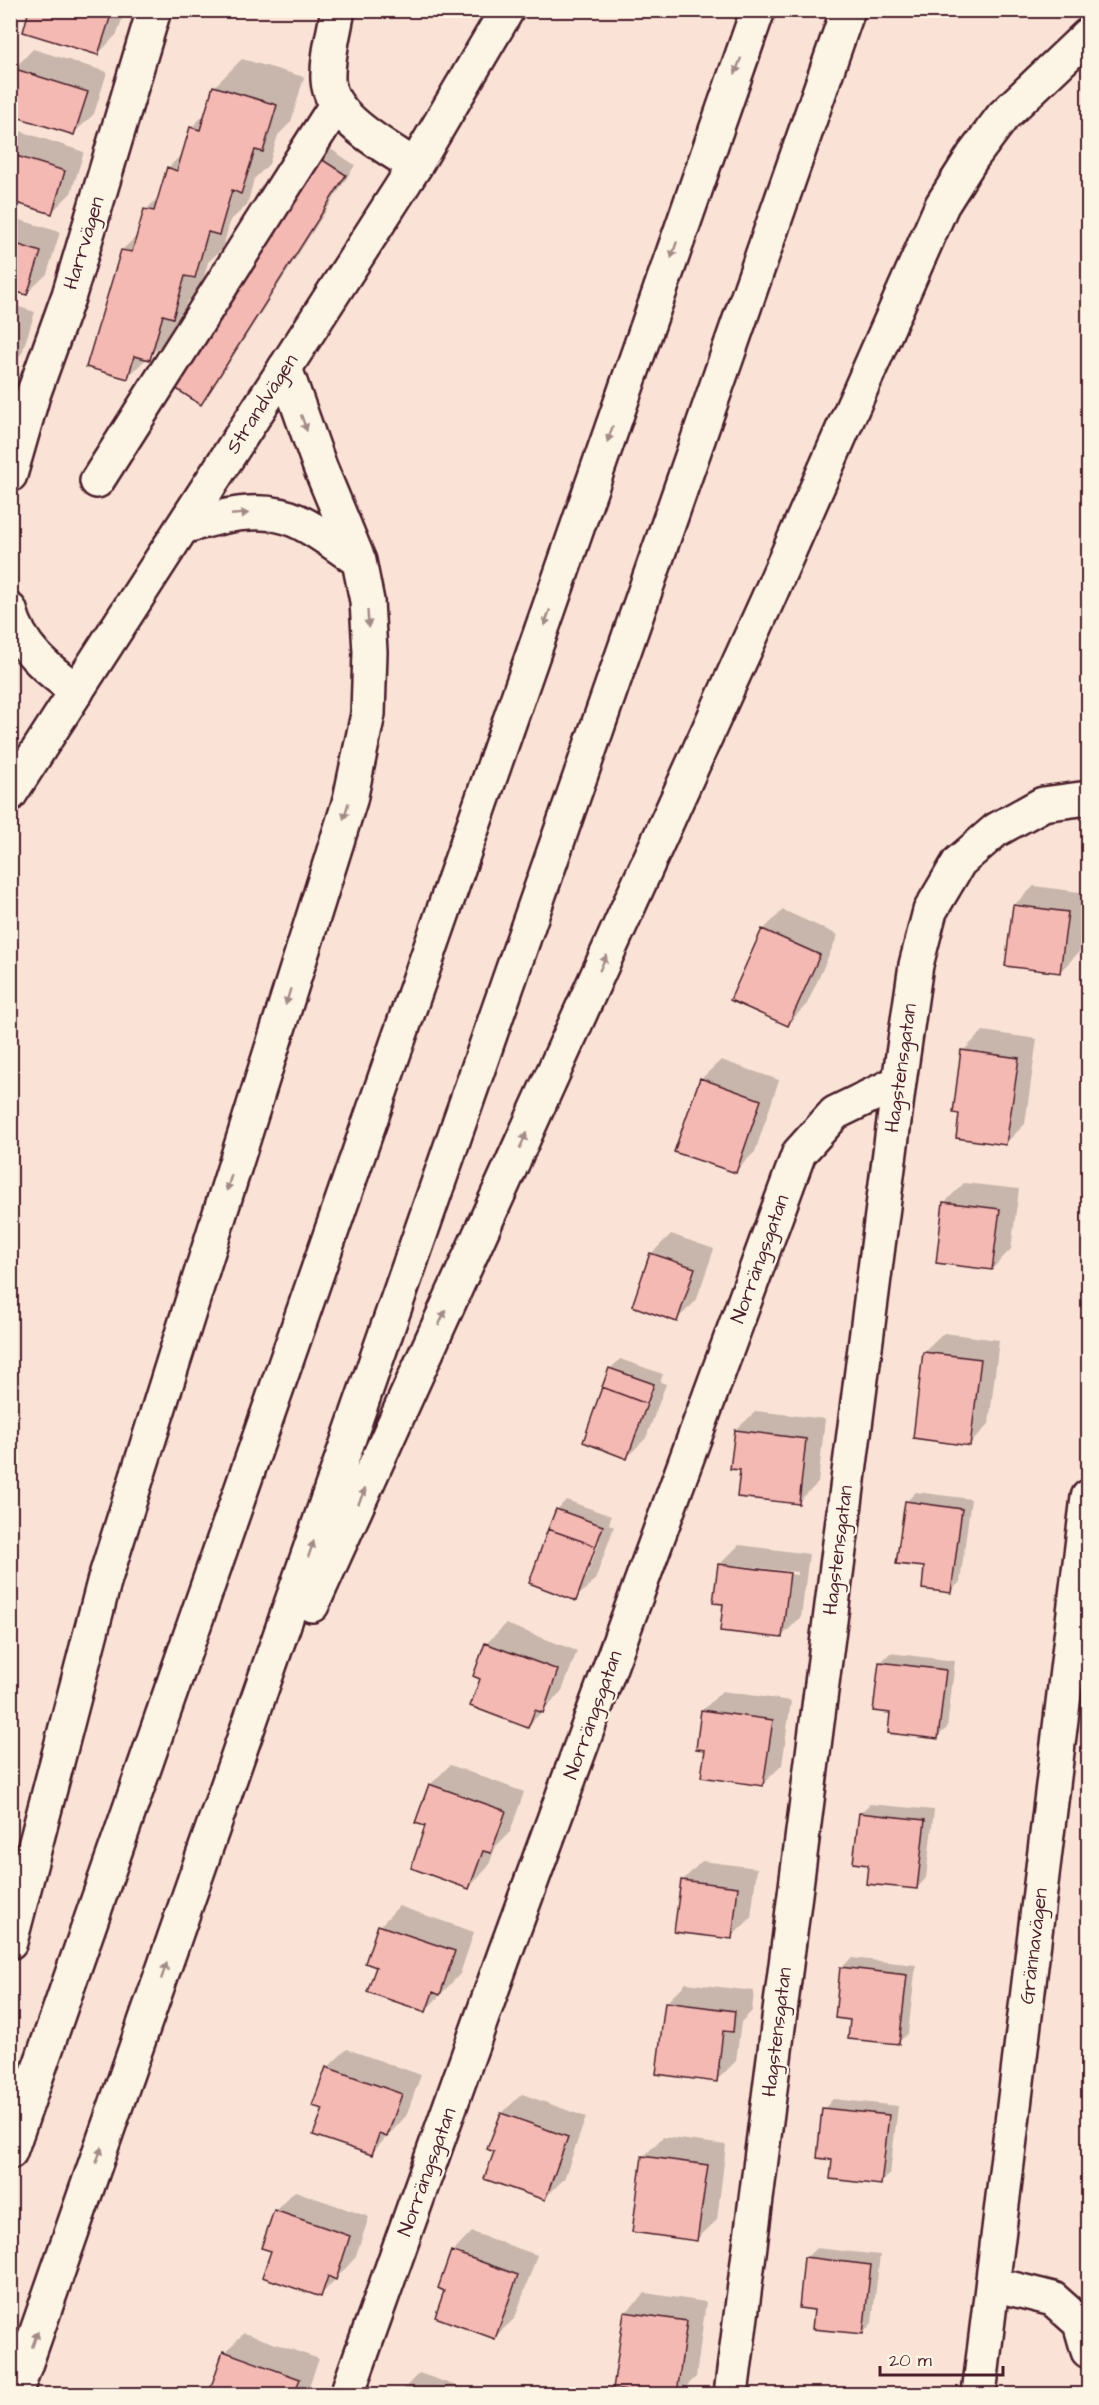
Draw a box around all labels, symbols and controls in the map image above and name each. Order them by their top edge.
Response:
one-way arrow [733,57,743,75]
street label: Harrvägen [57,193,112,293]
one-way arrow [669,241,678,259]
street label: Strandvägen [219,349,306,460]
one-way arrow [299,415,309,433]
one-way arrow [605,425,615,443]
one-way arrow [231,510,250,519]
one-way arrow [364,609,373,628]
one-way arrow [541,609,551,627]
one-way arrow [341,802,350,820]
one-way arrow [599,954,608,972]
one-way arrow [283,988,292,1006]
street label: Hagstensgatan [878,1002,925,1135]
one-way arrow [518,1132,527,1149]
one-way arrow [224,1174,233,1192]
street label: Norrängsgatan [724,1191,797,1328]
one-way arrow [437,1309,447,1327]
street label: Hagstensgatan [816,1484,861,1617]
one-way arrow [357,1487,366,1504]
one-way arrow [307,1540,317,1558]
street label: Norrängsgatan [557,1647,630,1784]
street label: Grännavägen [1013,1886,1056,2006]
one-way arrow [160,1962,169,1980]
street label: Hagstensgatan [755,1966,800,2099]
street label: Norrängsgatan [391,2104,464,2241]
one-way arrow [95,2146,105,2164]
one-way arrow [30,2330,40,2348]
scale bar [880,2339,1003,2377]
text: 20 m [889,2348,932,2373]

